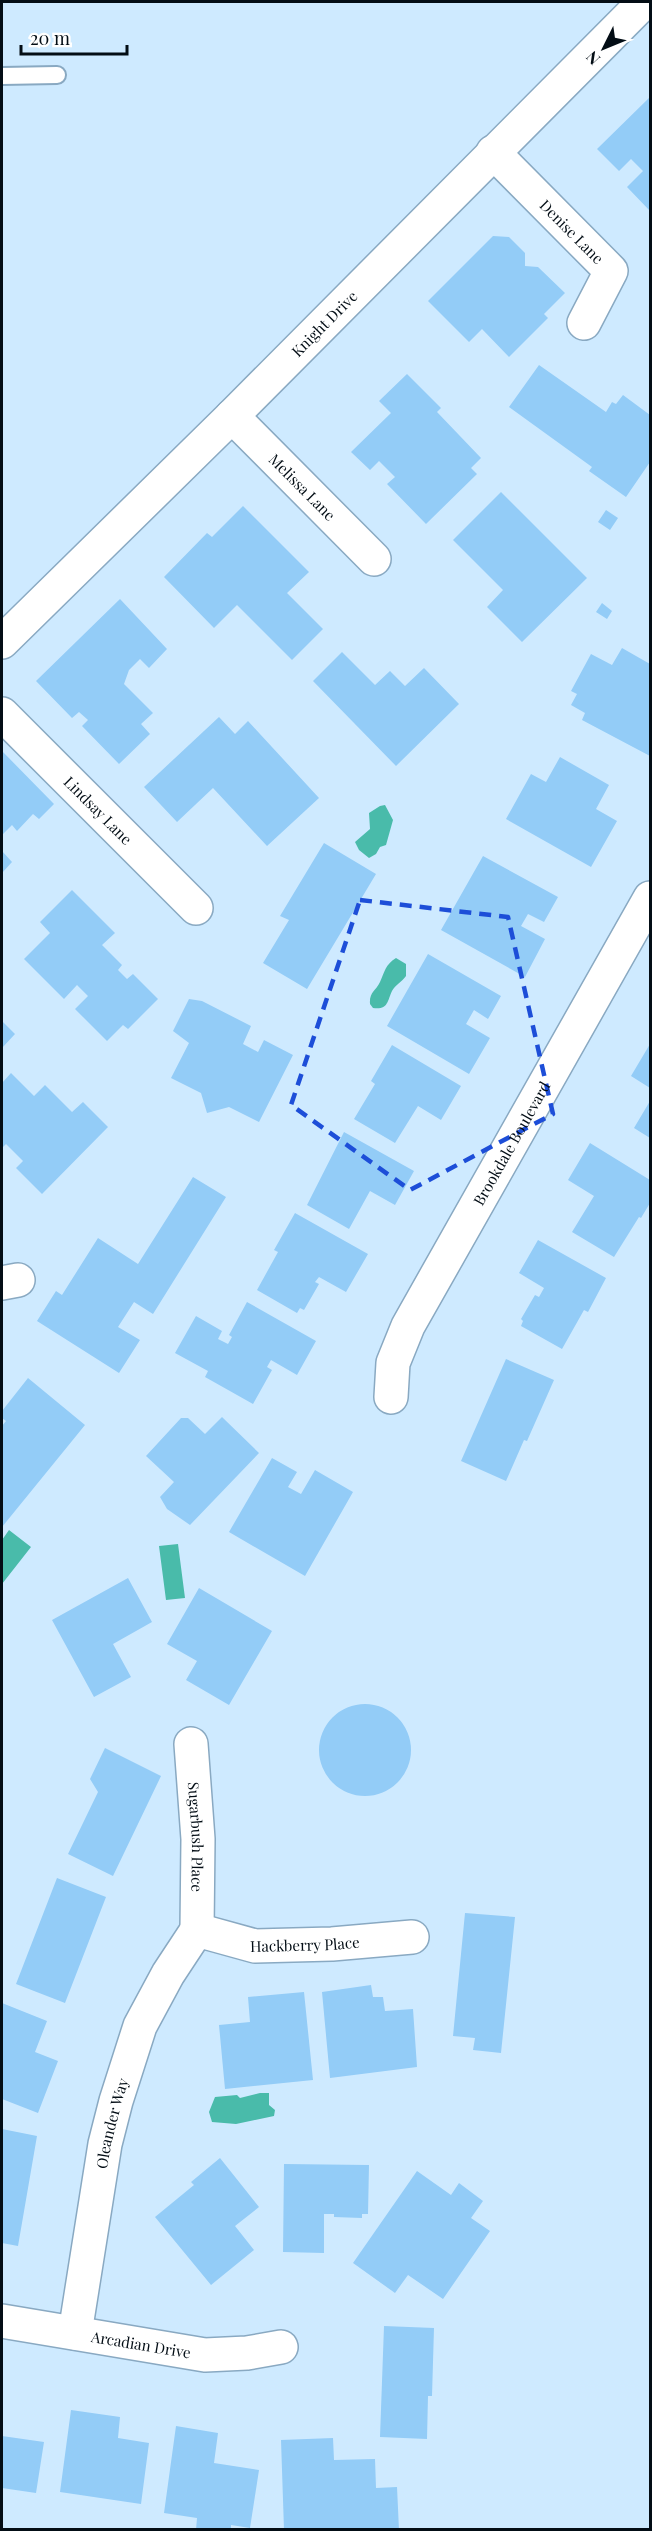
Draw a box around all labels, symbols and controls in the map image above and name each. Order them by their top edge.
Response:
scale bar [21,18,128,56]
north arrow [574,18,634,78]
text: 20 m [30,26,70,50]
text: N [581,47,604,70]
street label: Denise Lane [536,195,608,268]
street label: Knight Drive [287,286,361,361]
street label: Melissa Lane [265,449,340,525]
street label: Lindsay Lane [60,772,137,849]
street label: Brookdale Boulevard [468,1077,555,1209]
street label: Sugarbush Place [184,1781,208,1892]
street label: Hackberry Place [250,1932,360,1956]
street label: Oleander Way [91,2075,133,2170]
street label: Arcadian Drive [89,2326,192,2362]

